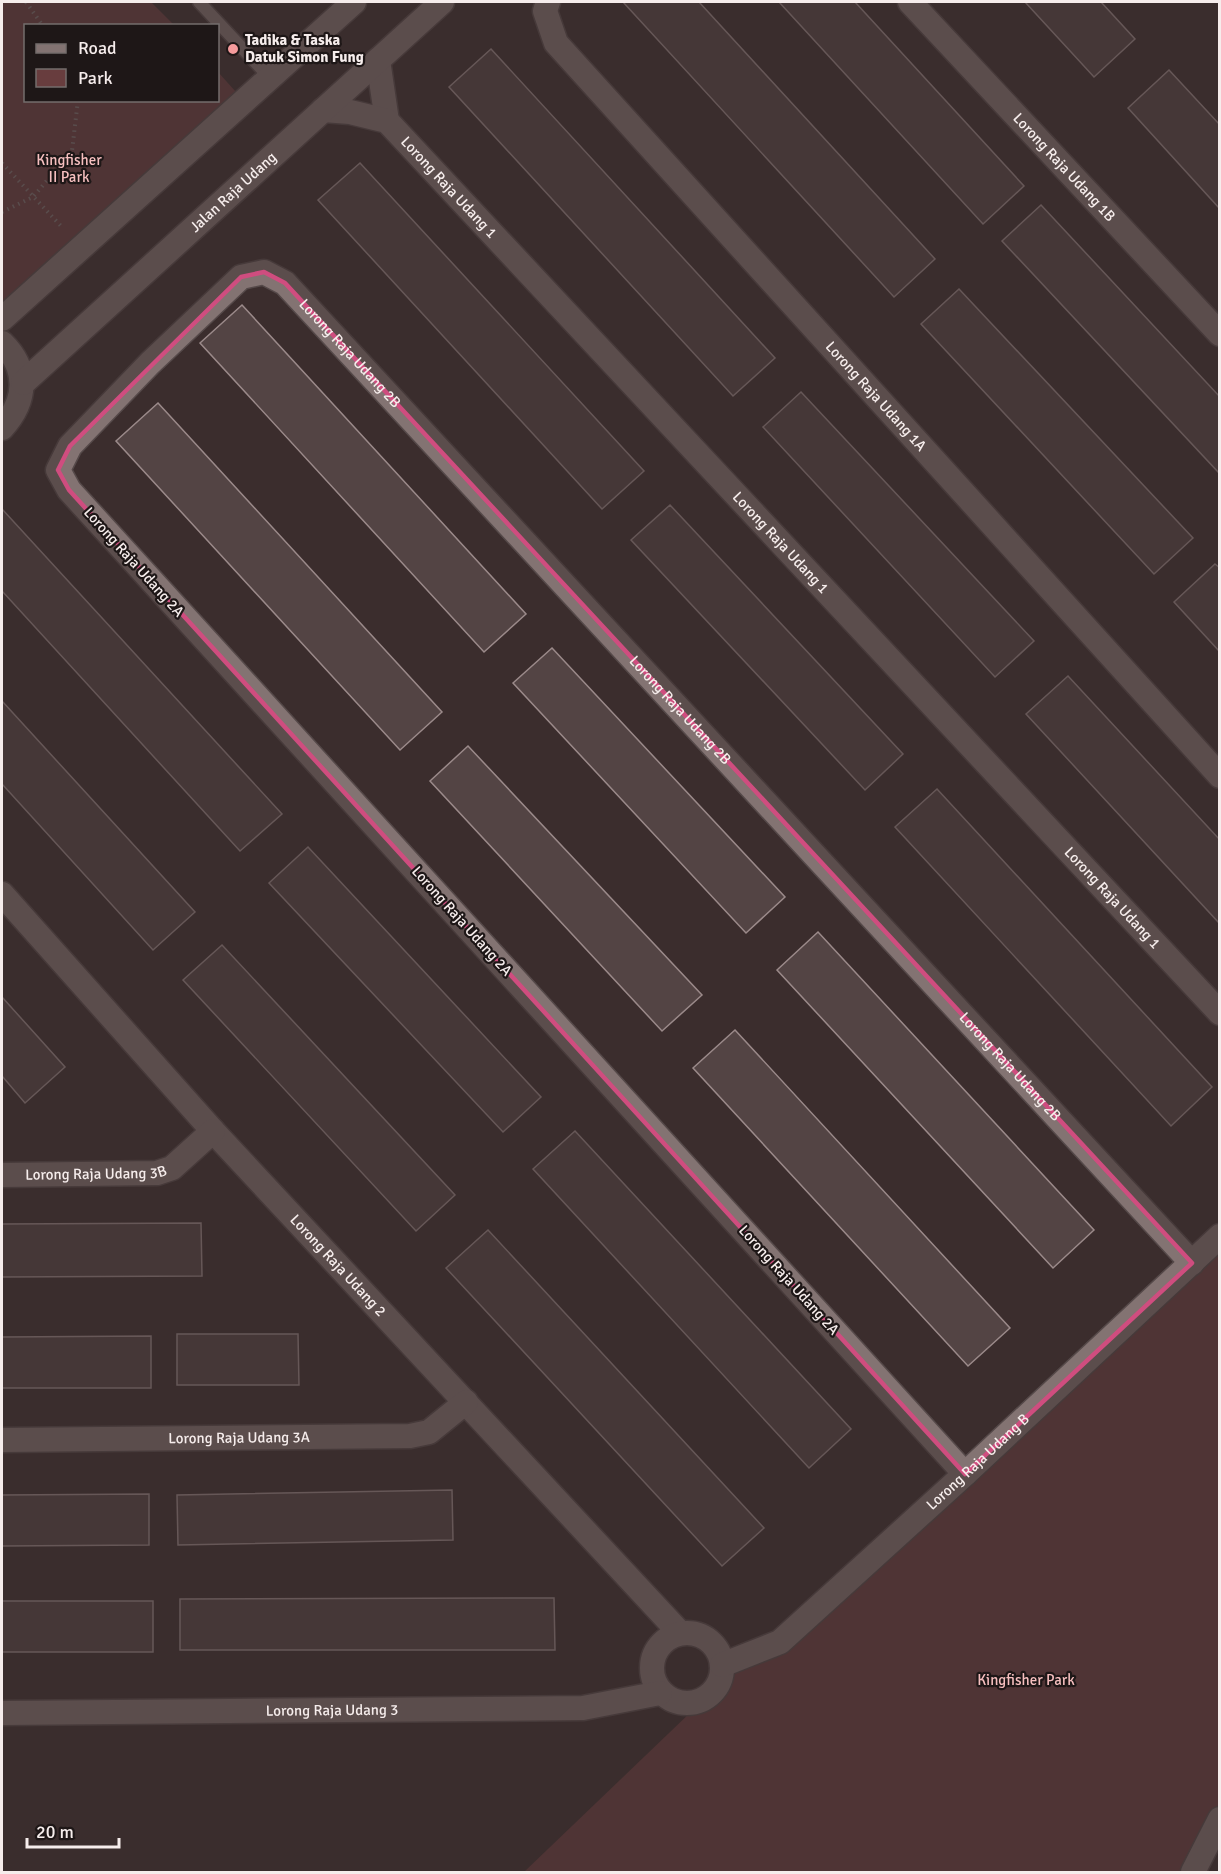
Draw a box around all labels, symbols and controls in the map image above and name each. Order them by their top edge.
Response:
legend [24,24,219,102]
place label: Tadika & Taska Datuk Simon Fung [245,31,364,66]
text: Road [78,37,117,59]
marker: Tadika & Taska Datuk Simon Fung [226,42,240,56]
text: Park [78,67,113,89]
street label: Lorong Raja Udang 1B [1009,109,1119,225]
street label: Lorong Raja Udang 1 [397,133,501,242]
street label: Jalan Raja Udang [186,148,280,236]
park label: Kingfisher II Park [36,151,102,186]
street label: Lorong Raja Udang 2B [295,295,405,411]
street label: Lorong Raja Udang 1A [822,338,930,455]
street label: Lorong Raja Udang 1 [729,488,833,597]
street label: Lorong Raja Udang 2A [80,503,188,621]
street label: Lorong Raja Udang 2B [625,652,735,768]
street label: Lorong Raja Udang 1 [1061,843,1164,952]
street label: Lorong Raja Udang 2A [408,862,516,980]
street label: Lorong Raja Udang 2B [956,1009,1065,1125]
street label: Lorong Raja Udang 3B [25,1161,169,1184]
street label: Lorong Raja Udang 2 [286,1211,390,1320]
street label: Lorong Raja Udang 2A [735,1221,843,1339]
street label: Lorong Raja Udang B [923,1410,1033,1514]
street label: Lorong Raja Udang 3A [168,1428,310,1447]
park label: Kingfisher Park [977,1671,1075,1689]
street label: Lorong Raja Udang 3 [266,1701,398,1720]
scale bar [27,1811,118,1849]
text: 20 m [36,1821,74,1843]

